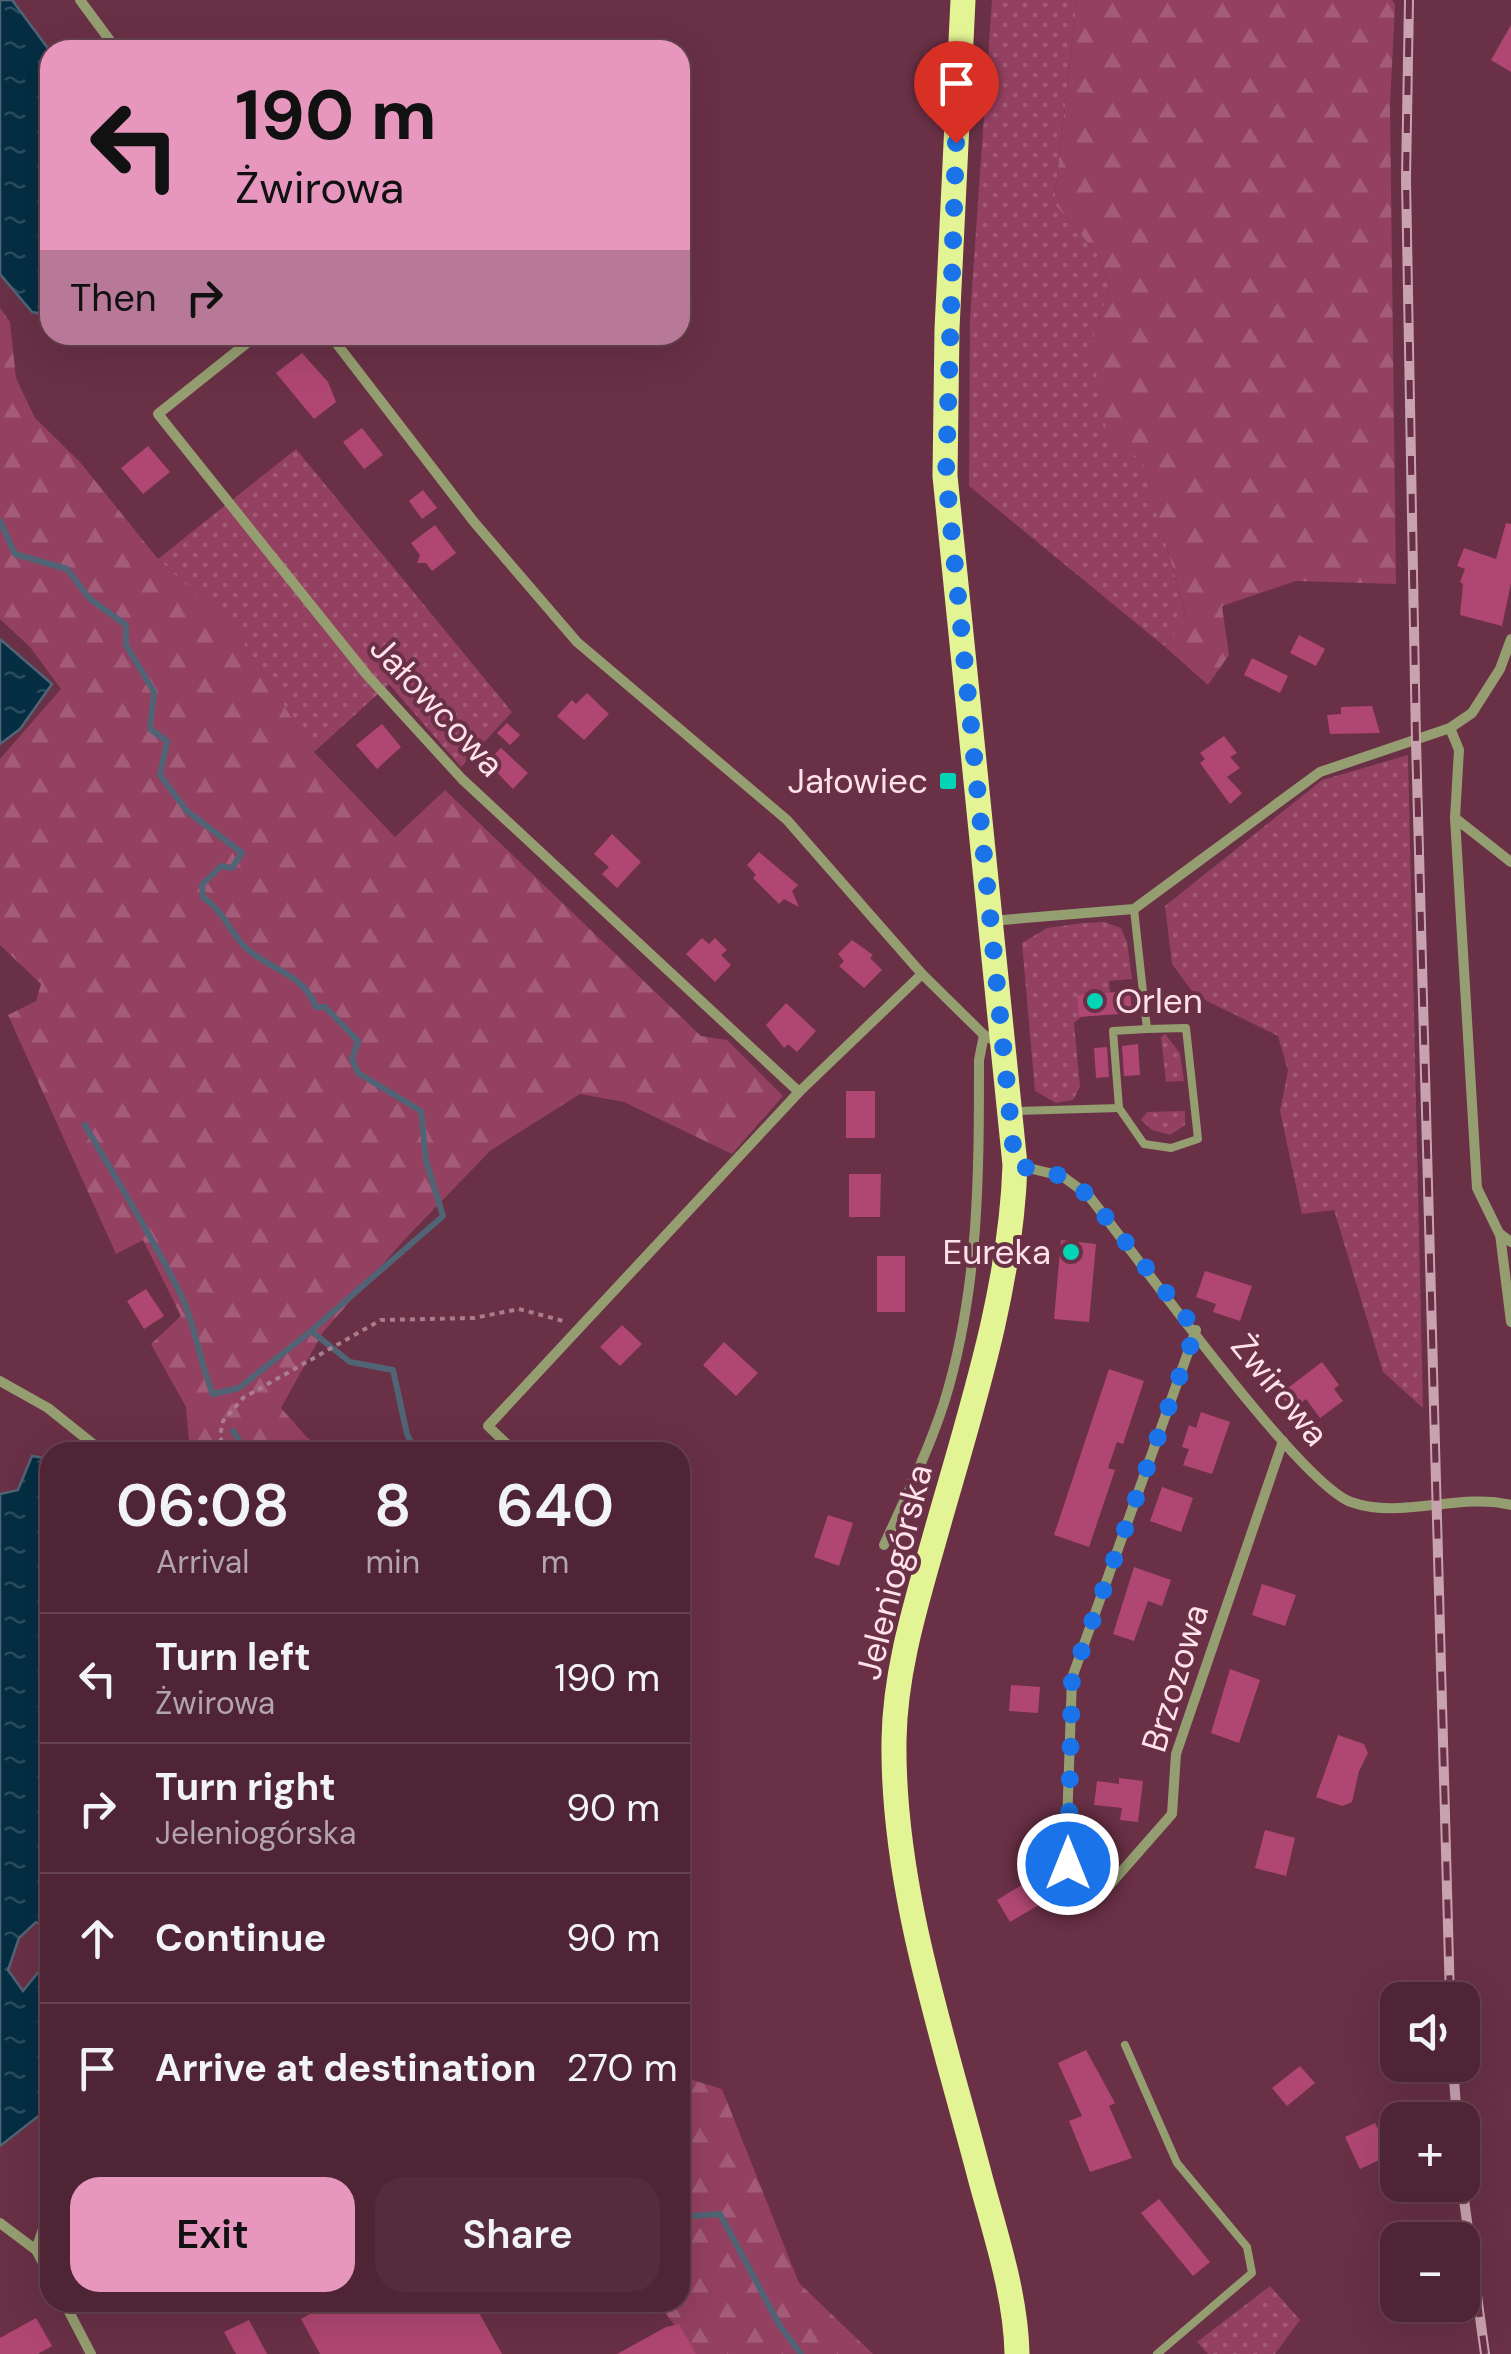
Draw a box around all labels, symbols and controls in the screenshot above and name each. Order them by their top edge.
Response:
pin [914,41,999,144]
icon: arrive [929,56,984,111]
text: 190 m [235,70,437,161]
icon: left [70,80,200,210]
text: Żwirowa [235,158,404,217]
icon: right [177,270,232,325]
text: Then [70,273,157,323]
street label: Jałowcowa [360,626,514,786]
place label: Jałowiec [788,758,928,804]
marker: Jałowiec [937,770,959,792]
place label: Orlen [1115,978,1203,1024]
marker: Orlen [1084,990,1106,1012]
place label: Eureka [942,1229,1051,1275]
marker: Eureka [1060,1241,1082,1263]
street label: Żwirowa [1221,1324,1339,1456]
street label: Jeleniogórska [845,1460,943,1684]
text: 06:08 [116,1466,290,1545]
text: 8 [374,1466,411,1545]
text: 640 [496,1466,614,1545]
text: Arrival [156,1541,249,1583]
text: min [365,1541,420,1583]
text: m [541,1541,569,1583]
street label: Brzozowa [1131,1599,1219,1757]
text: Turn left [155,1632,311,1682]
icon: left [70,1651,125,1706]
text: 190 m [554,1653,660,1703]
text: Żwirowa [155,1682,275,1724]
text: Turn right [155,1762,336,1812]
icon: right [70,1781,125,1836]
text: 90 m [566,1783,660,1833]
text: Jeleniogórska [155,1812,356,1854]
position arrow [1016,1812,1120,1916]
icon: ahead [70,1911,125,1966]
text: Continue [155,1913,326,1963]
text: 90 m [566,1913,660,1963]
map controls [1380,1982,1480,2322]
button: sound [1380,1982,1480,2082]
icon: arrive [70,2041,125,2096]
text: Arrive at destination [155,2043,537,2093]
text: 270 m [567,2043,678,2093]
button: + [1380,2102,1480,2202]
button: Exit [70,2177,355,2292]
button: Share [375,2177,660,2292]
button: − [1380,2222,1480,2322]

